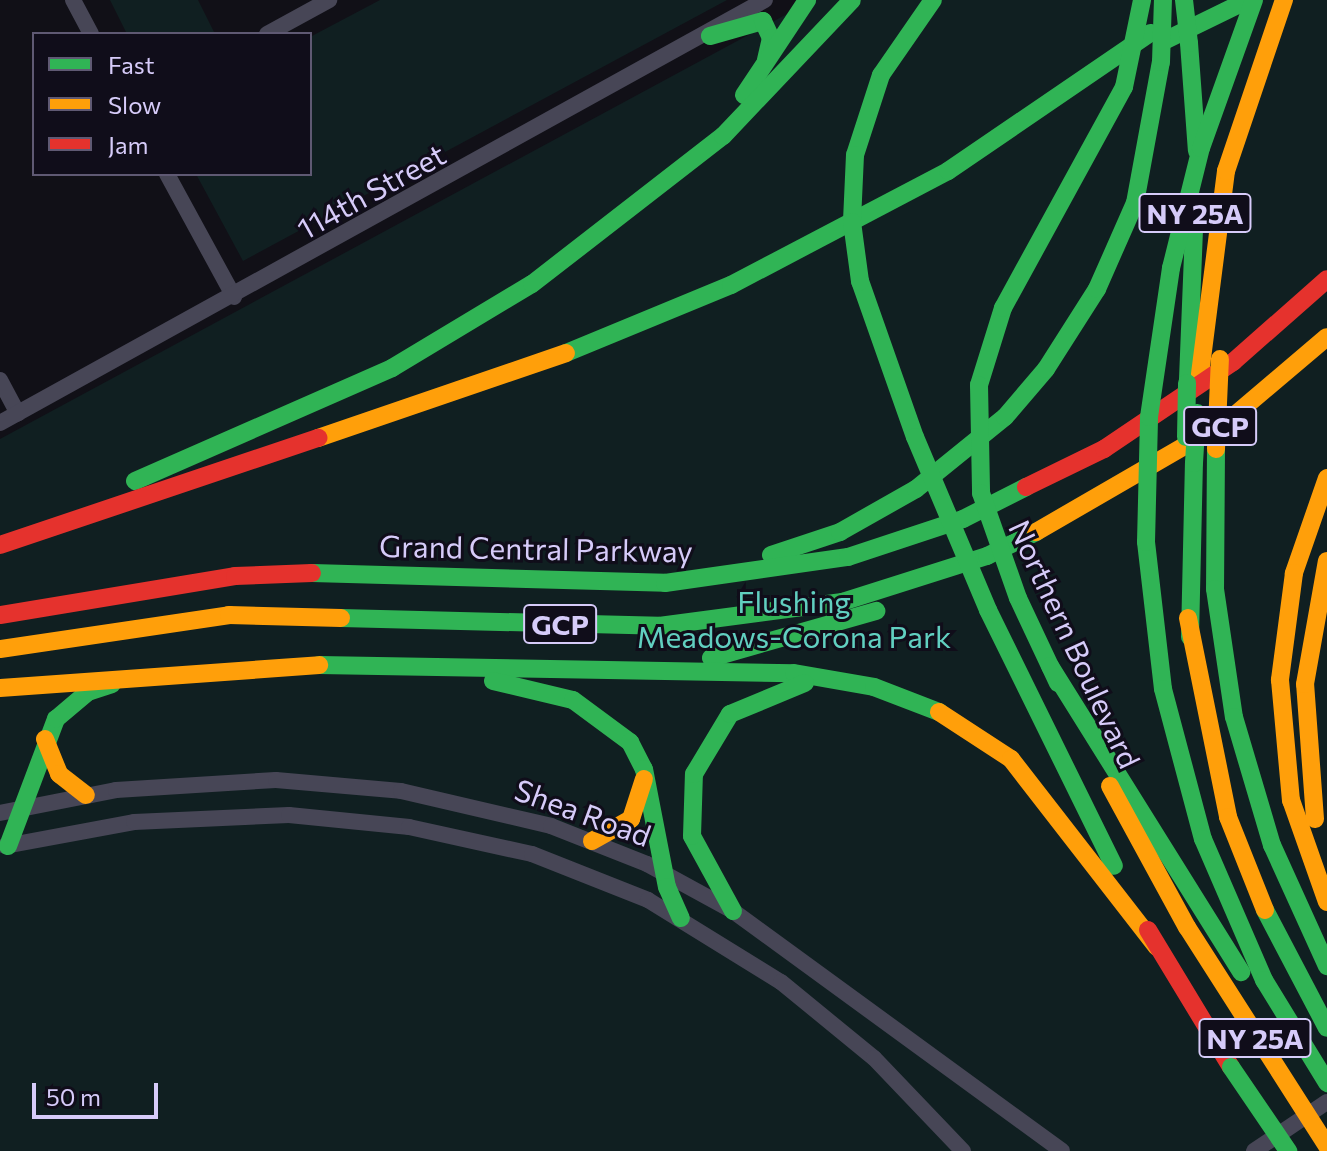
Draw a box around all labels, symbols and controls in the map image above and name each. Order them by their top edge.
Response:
legend [32,32,312,176]
text: Fast [108,50,155,79]
text: Slow [108,90,161,119]
text: Jam [108,130,148,159]
street label: 114th Street [291,136,451,246]
road number: NY 25A [1137,189,1253,237]
road number: GCP [1182,402,1258,450]
street label: Northern Boulevard [1002,514,1148,774]
street label: Grand Central Parkway [379,527,693,569]
park label: Flushing Meadows-Corona Park [637,583,951,654]
road number: GCP [522,600,598,648]
street label: Shea Road [510,771,656,853]
road number: NY 25A [1197,1014,1313,1062]
scale bar [36,1067,162,1117]
text: 50 m [46,1082,101,1111]

